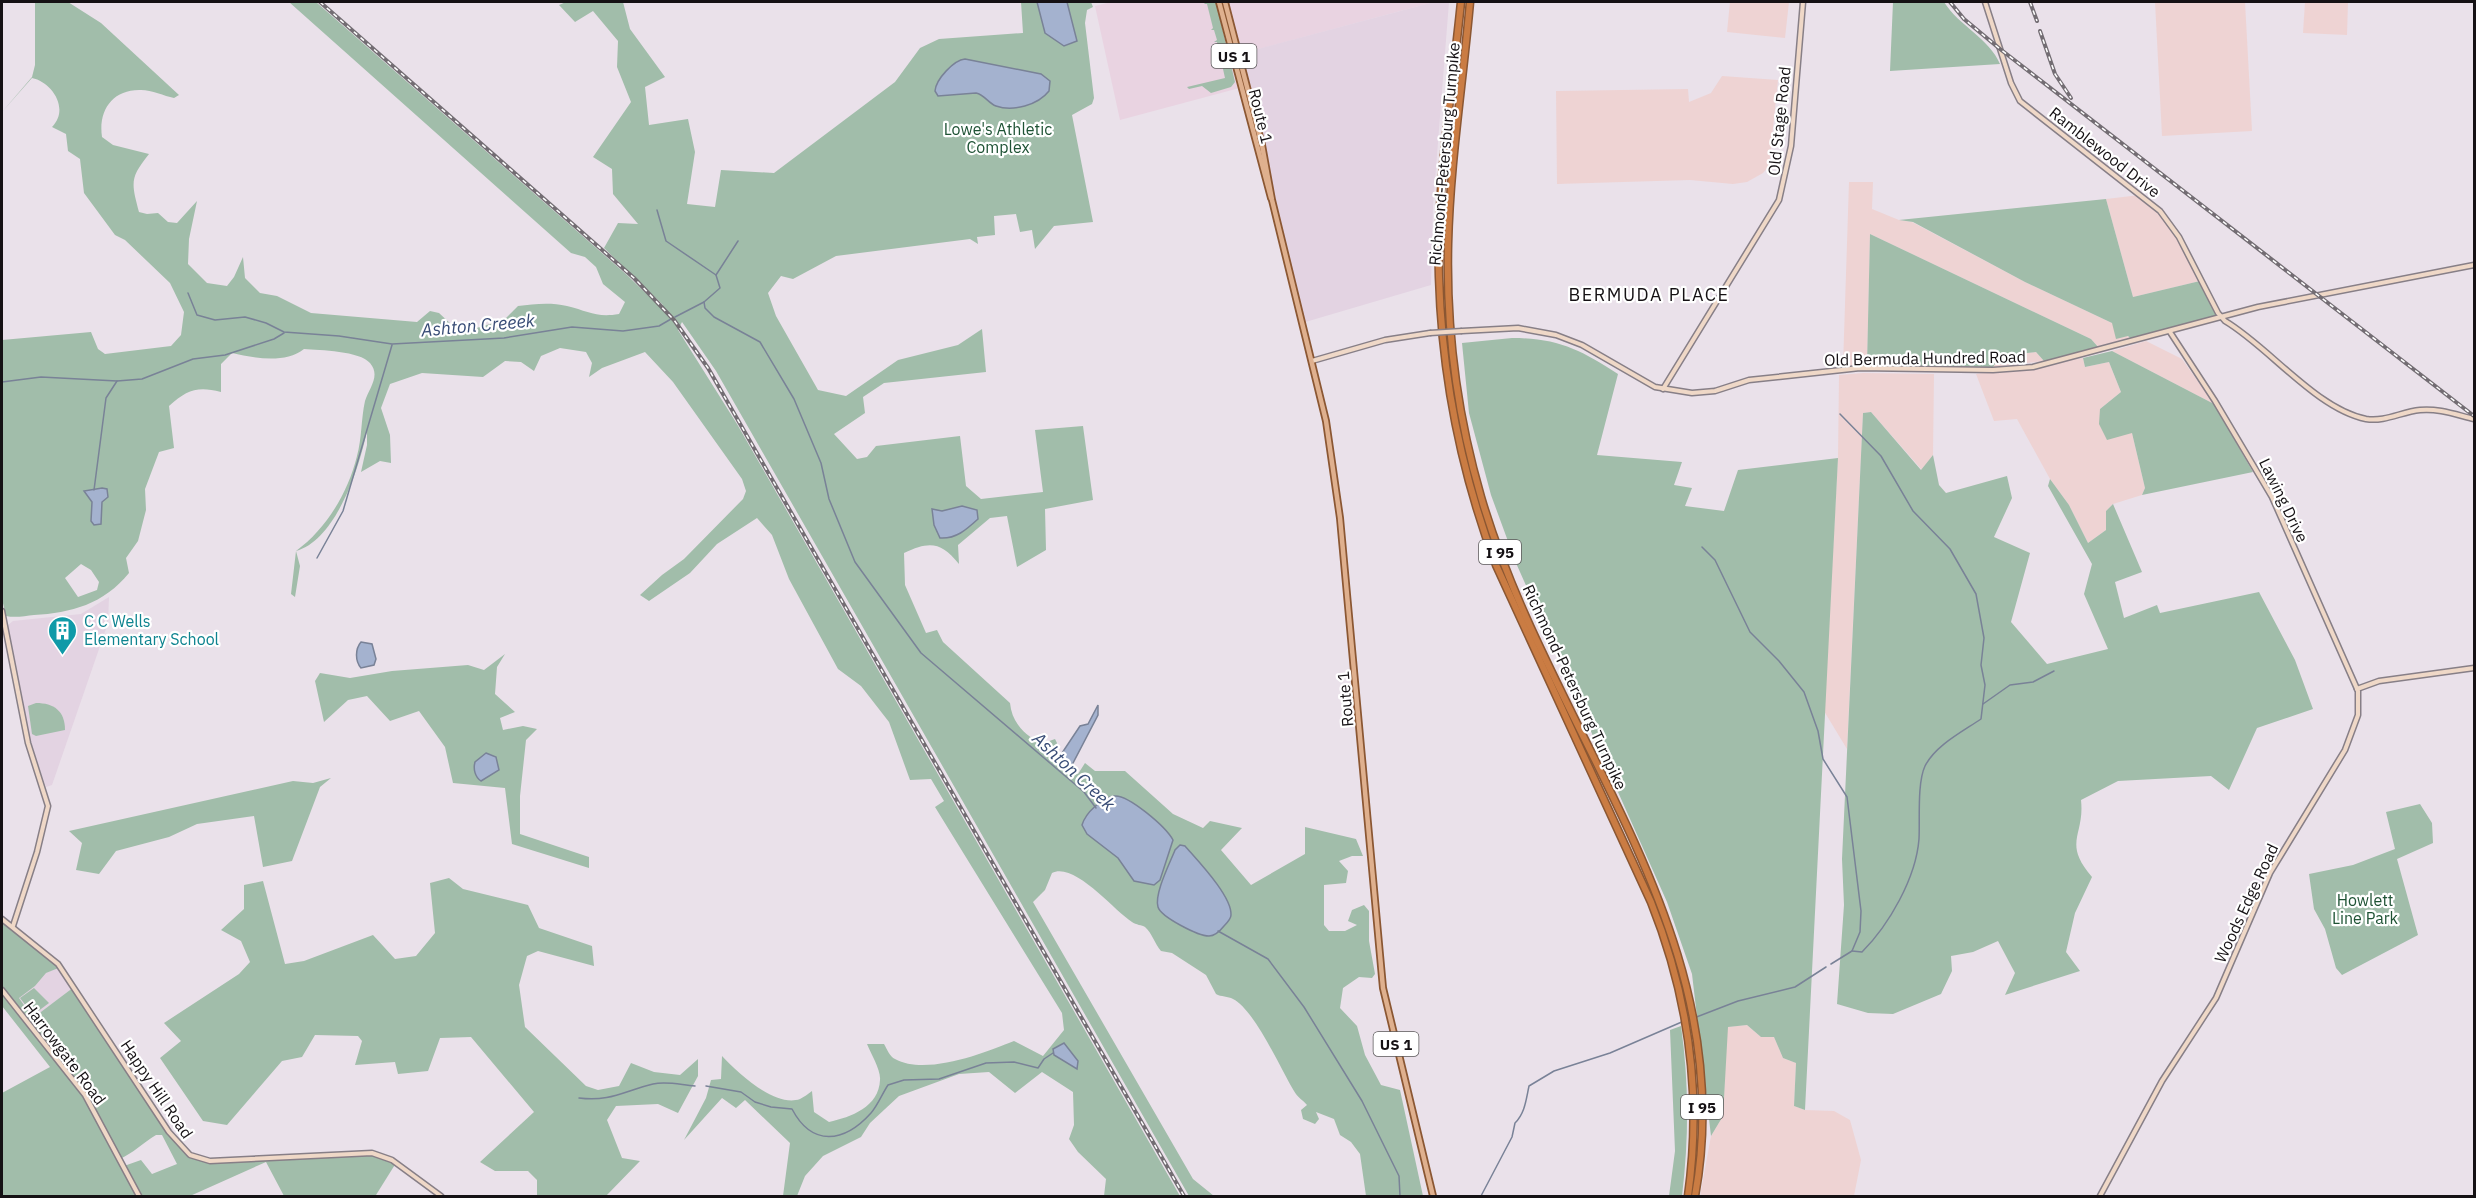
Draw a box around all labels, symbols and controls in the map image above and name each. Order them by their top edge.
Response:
street label: Richmond-Petersburg Turnpike [1424,41,1464,266]
road number: US 1 [1212,44,1256,68]
street label: Old Stage Road [1763,65,1795,177]
street label: Route 1 [1245,87,1277,145]
street label: Ramblewood Drive [2046,102,2165,202]
park label: Lowe's Athletic Complex [944,119,1052,157]
district label: BERMUDA PLACE [1569,283,1729,306]
water label: Ashton Creeek [419,309,536,342]
street label: Old Bermuda Hundred Road [1824,346,2026,370]
street label: Lawing Drive [2255,455,2313,546]
road number: I 95 [1479,540,1521,564]
street label: Richmond-Petersburg Turnpike [1519,581,1631,793]
place label: C C Wells Elementary School [84,611,219,649]
building icon: C C Wells Elementary School [47,614,79,656]
street label: Route 1 [1333,670,1357,728]
water label: Ashton Creek [1027,726,1121,816]
street label: Woods Edge Road [2210,840,2282,966]
park label: Howlett Line Park [2332,890,2399,928]
street label: Harrowgate Road [20,997,110,1109]
road number: US 1 [1374,1032,1418,1056]
street label: Happy Hill Road [117,1036,197,1142]
road number: I 95 [1681,1095,1723,1119]

